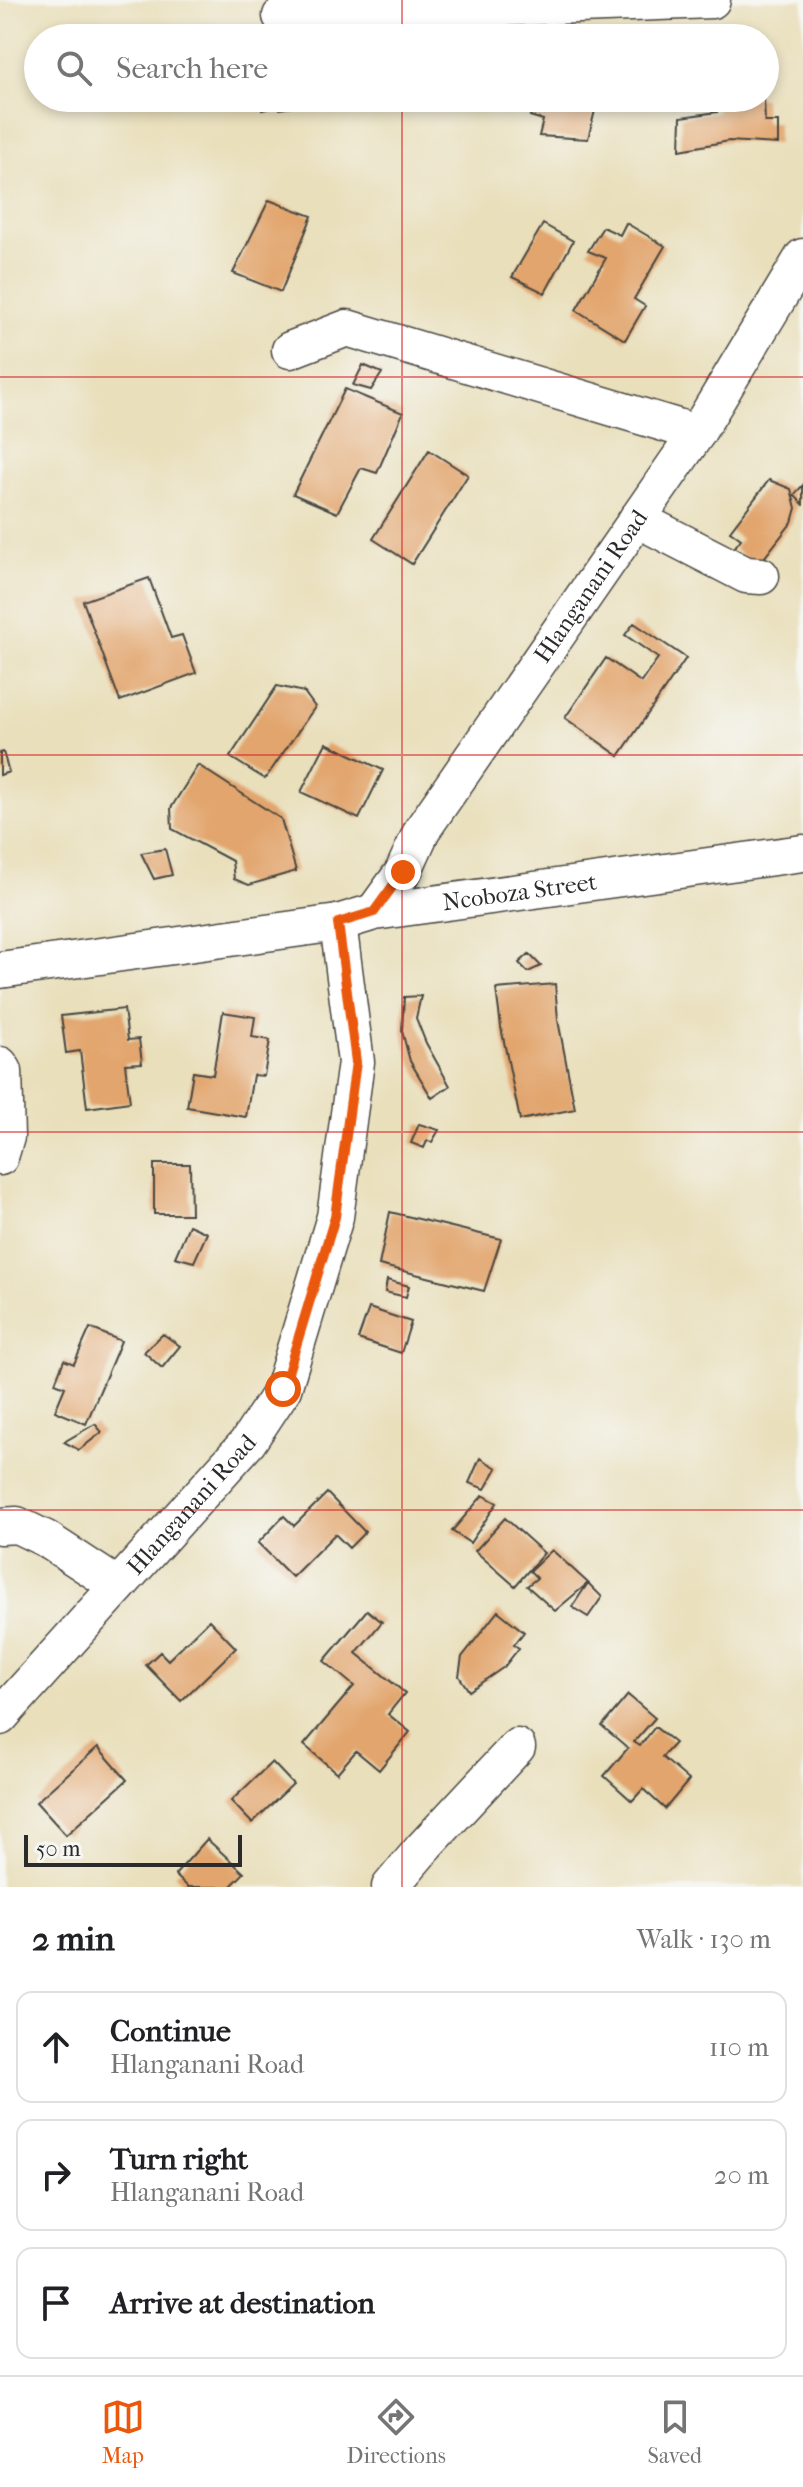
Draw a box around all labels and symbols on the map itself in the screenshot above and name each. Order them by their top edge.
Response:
street label: Hlanganani Road [528,504,654,668]
route end [385,854,421,890]
street label: Ncoboza Street [441,867,599,916]
route start [265,1371,301,1407]
street label: Hlanganani Road [121,1428,263,1581]
scale bar [24,1831,242,1867]

